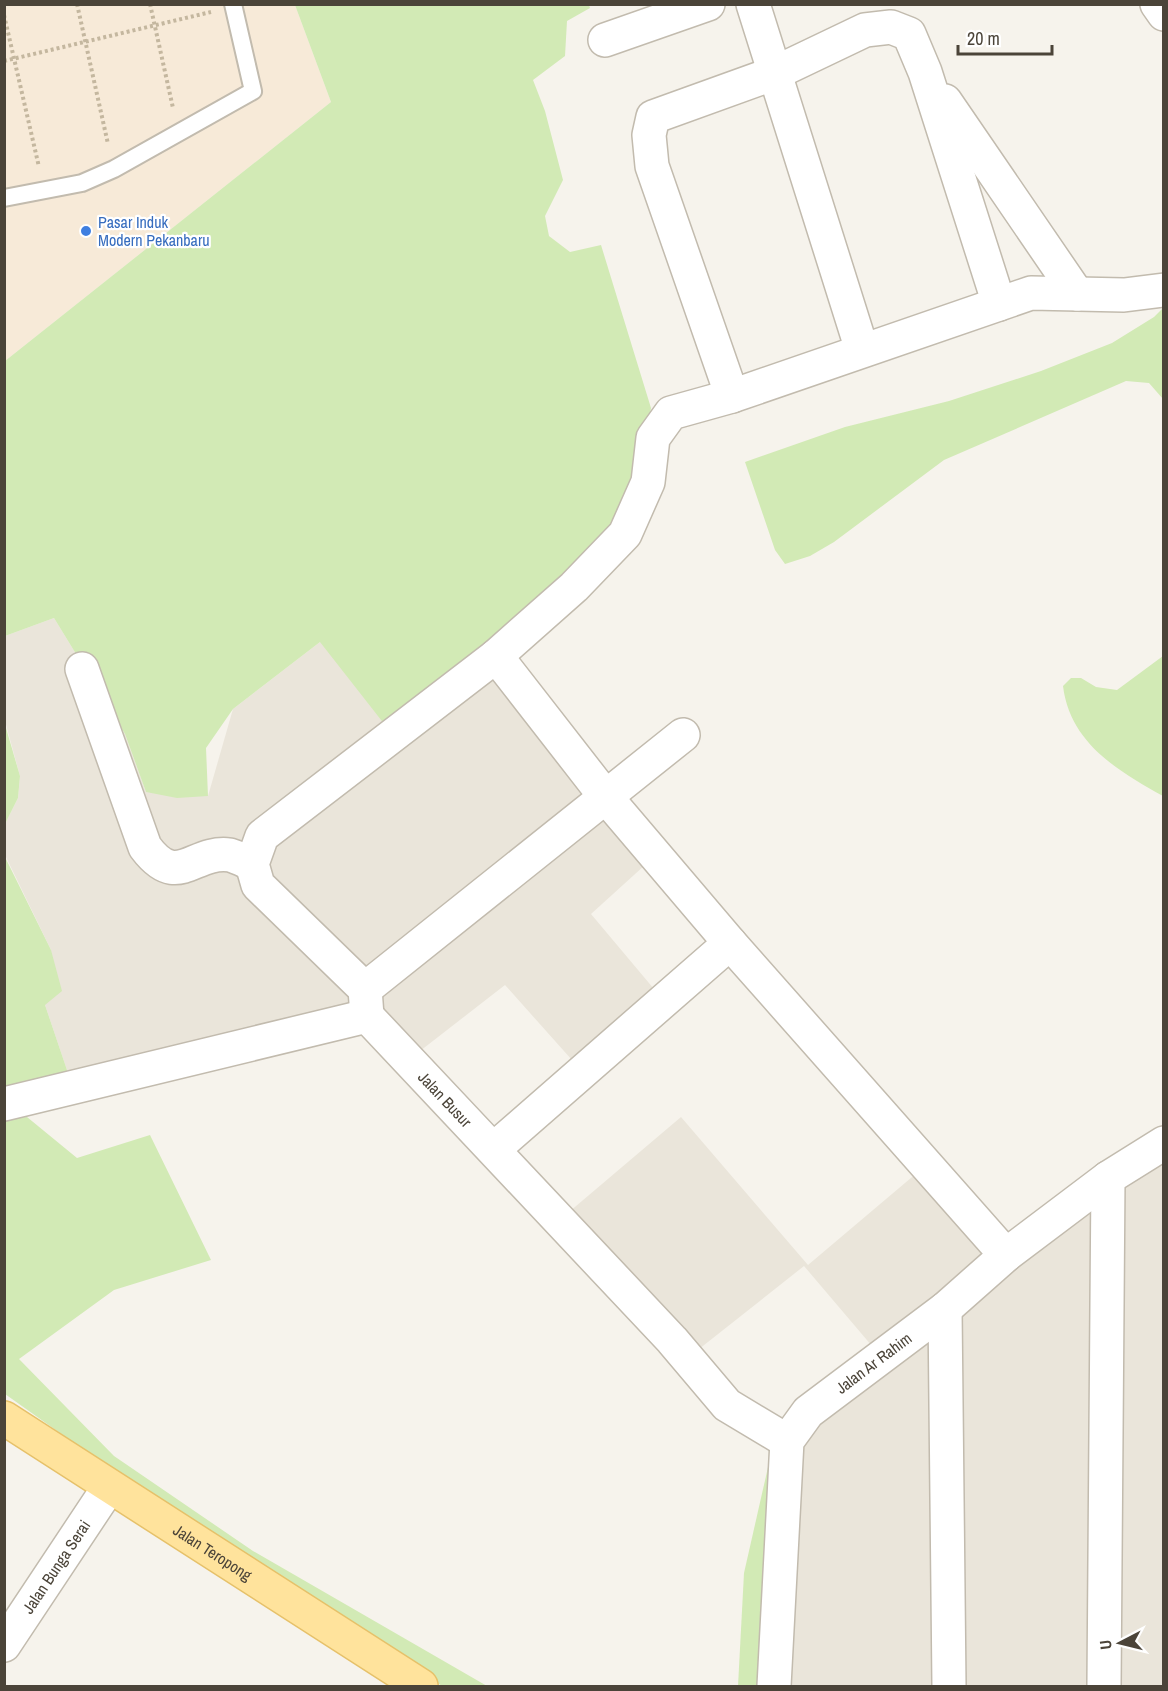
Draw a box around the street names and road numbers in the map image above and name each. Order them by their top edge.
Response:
street label: Jalan Busur [413,1066,477,1132]
street label: Jalan Ar Rahim [831,1327,916,1399]
street label: Jalan Bunga Serai [17,1516,95,1618]
street label: Jalan Teropong [169,1519,257,1586]

